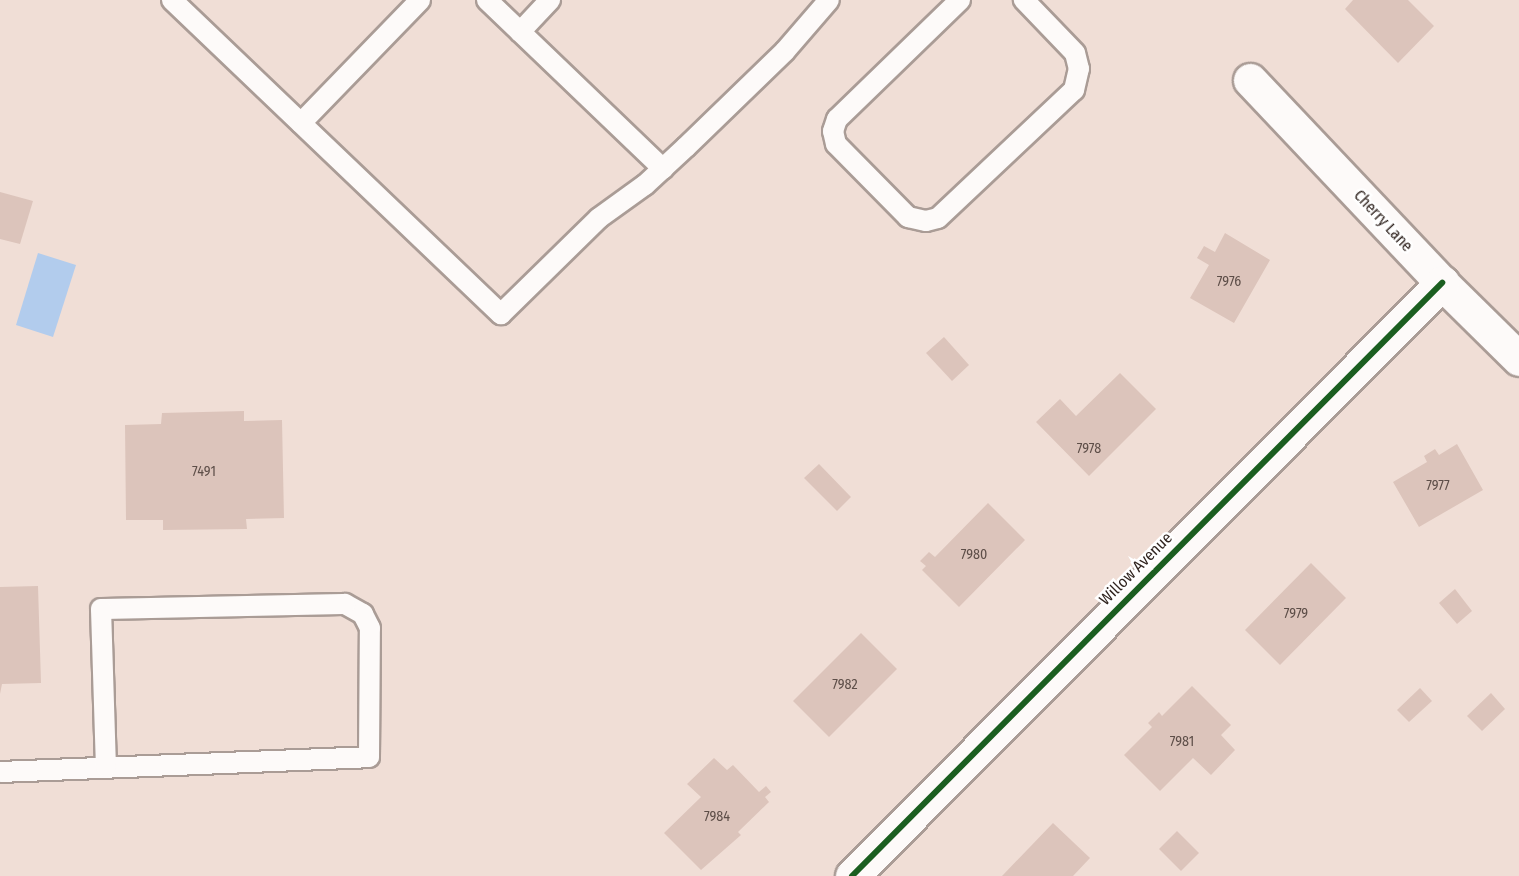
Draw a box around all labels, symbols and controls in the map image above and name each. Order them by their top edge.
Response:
street label: Cherry Lane [1350,186,1416,256]
house number: 7976 [1217,274,1241,290]
house number: 7978 [1077,441,1101,457]
house number: 7491 [192,464,216,480]
house number: 7977 [1426,478,1450,494]
street label: Willow Avenue [1096,529,1176,609]
house number: 7980 [961,547,987,563]
house number: 7979 [1284,606,1308,622]
house number: 7982 [832,677,858,693]
house number: 7981 [1170,734,1194,750]
house number: 7984 [704,809,730,825]

